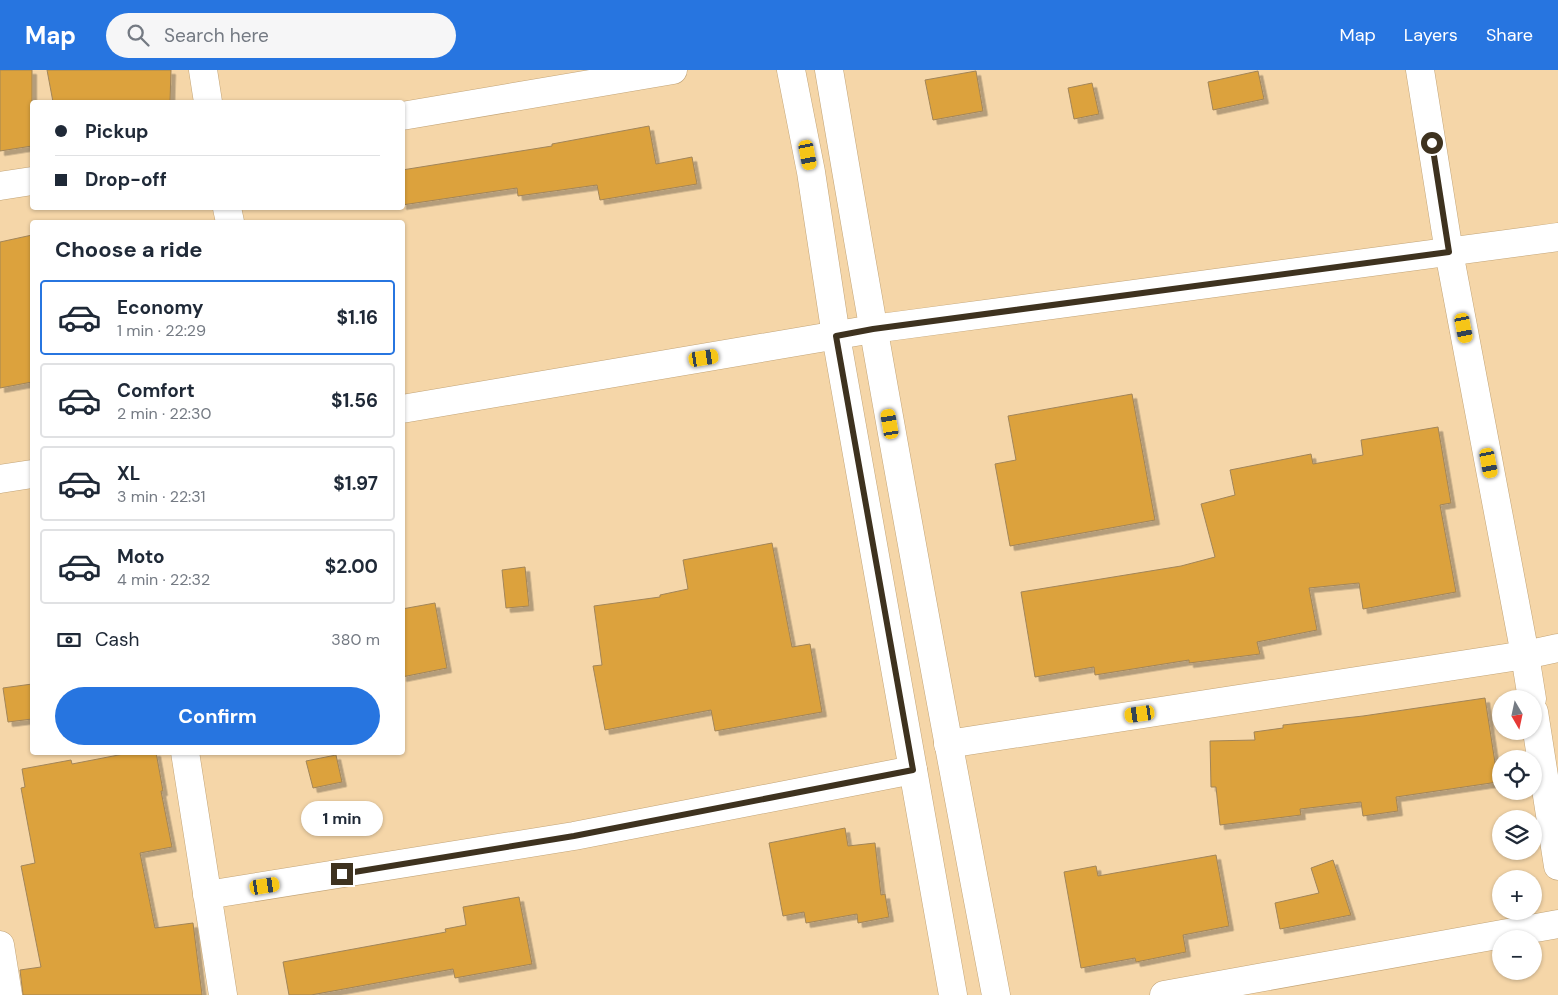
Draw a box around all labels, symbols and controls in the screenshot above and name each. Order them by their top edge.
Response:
search box [106,13,456,58]
text: Map [25,20,76,51]
icon: search [124,21,152,49]
text: Search here [164,23,269,48]
text: Map [1340,23,1376,47]
text: Layers [1404,23,1458,47]
text: Share [1486,23,1533,47]
text: Pickup [85,119,149,144]
route start [1421,132,1443,154]
car [797,139,818,171]
text: Drop-off [85,167,167,192]
text: Choose a ride [55,235,203,264]
icon: car [57,295,102,340]
text: Economy [117,295,204,320]
text: $1.16 [336,305,378,330]
car [1453,312,1474,344]
text: 1 min · 22:29 [117,320,206,341]
car [688,348,719,368]
icon: car [57,378,102,423]
text: Comfort [117,378,195,403]
text: $1.56 [331,388,378,413]
text: 2 min · 22:30 [117,403,212,424]
car [880,408,899,440]
car [1478,447,1499,479]
icon: car [57,461,102,506]
text: XL [117,461,140,486]
text: $1.97 [333,471,378,496]
text: 3 min · 22:31 [117,486,206,507]
icon: car [57,544,102,589]
text: Moto [117,544,165,569]
text: $2.00 [325,554,378,579]
text: 4 min · 22:32 [117,569,210,590]
icon: cash [55,626,83,654]
text: Cash [95,627,139,652]
text: 380 m [331,629,380,650]
button: Confirm [55,687,380,745]
north arrow [1492,690,1542,740]
map controls [1492,690,1542,980]
car [1124,704,1155,724]
button: locate [1492,750,1542,800]
callout: 1 min [301,802,383,836]
text: 1 min [323,808,361,829]
button: layers [1492,810,1542,860]
route end [331,863,353,885]
button: + [1492,870,1542,920]
car [249,876,280,896]
button: − [1492,930,1542,980]

